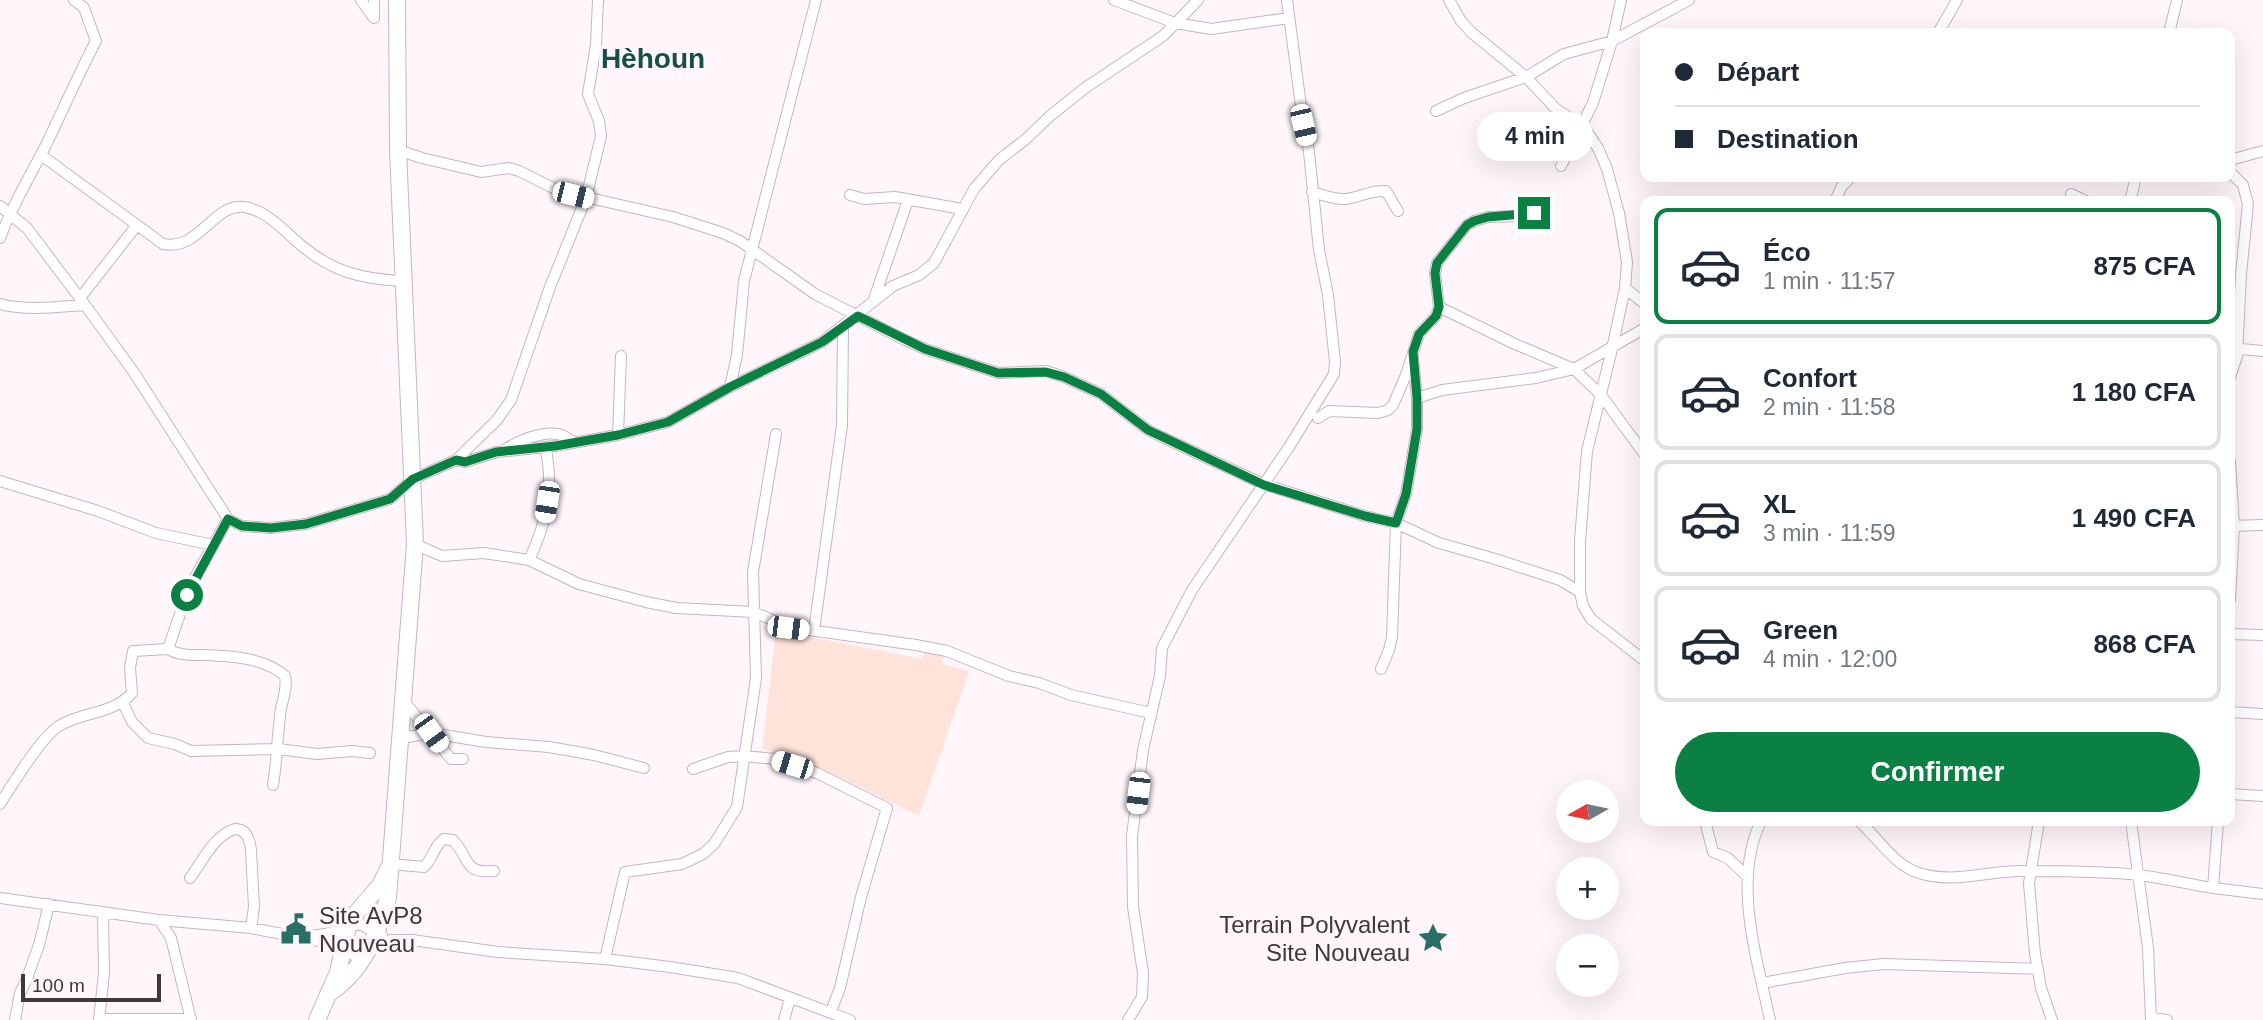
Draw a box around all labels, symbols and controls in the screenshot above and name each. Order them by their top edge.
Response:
district label: Hèhoun [601,43,705,74]
text: Départ [1717,57,1799,87]
car [1289,102,1318,148]
callout: 4 min [1476,111,1592,160]
text: 4 min [1505,123,1565,149]
text: Destination [1717,124,1859,154]
car [551,180,596,210]
route end [1518,197,1550,229]
icon: car [1679,235,1742,298]
text: Éco [1763,237,1811,267]
text: 875 CFA [2093,251,2196,281]
text: 1 min · 11:57 [1763,268,1896,294]
icon: car [1679,361,1742,424]
text: Confort [1763,363,1857,393]
text: 1 180 CFA [2072,377,2196,407]
text: 2 min · 11:58 [1763,394,1896,420]
car [534,480,561,524]
icon: car [1679,487,1742,550]
text: XL [1763,489,1796,519]
text: 1 490 CFA [2072,503,2196,533]
text: 3 min · 11:59 [1763,520,1896,546]
route start [171,579,203,611]
icon: car [1679,613,1742,676]
car [766,615,811,641]
text: Green [1763,615,1838,645]
text: 868 CFA [2093,629,2196,659]
text: 4 min · 12:00 [1763,646,1897,672]
car [411,710,452,756]
button: Confirmer [1675,732,2200,812]
car [769,749,816,781]
car [1126,771,1151,815]
north arrow [1556,780,1619,844]
map controls [1556,780,1619,997]
button: + [1556,857,1619,920]
place label: Site AvP8 Nouveau [319,902,423,957]
place label: Terrain Polyvalent Site Nouveau [1219,911,1410,966]
public building icon: Site AvP8 Nouveau [279,912,313,946]
place icon: Terrain Polyvalent Site Nouveau [1416,921,1450,955]
button: − [1556,934,1619,997]
scale bar [21,971,161,1003]
text: 100 m [32,975,85,996]

